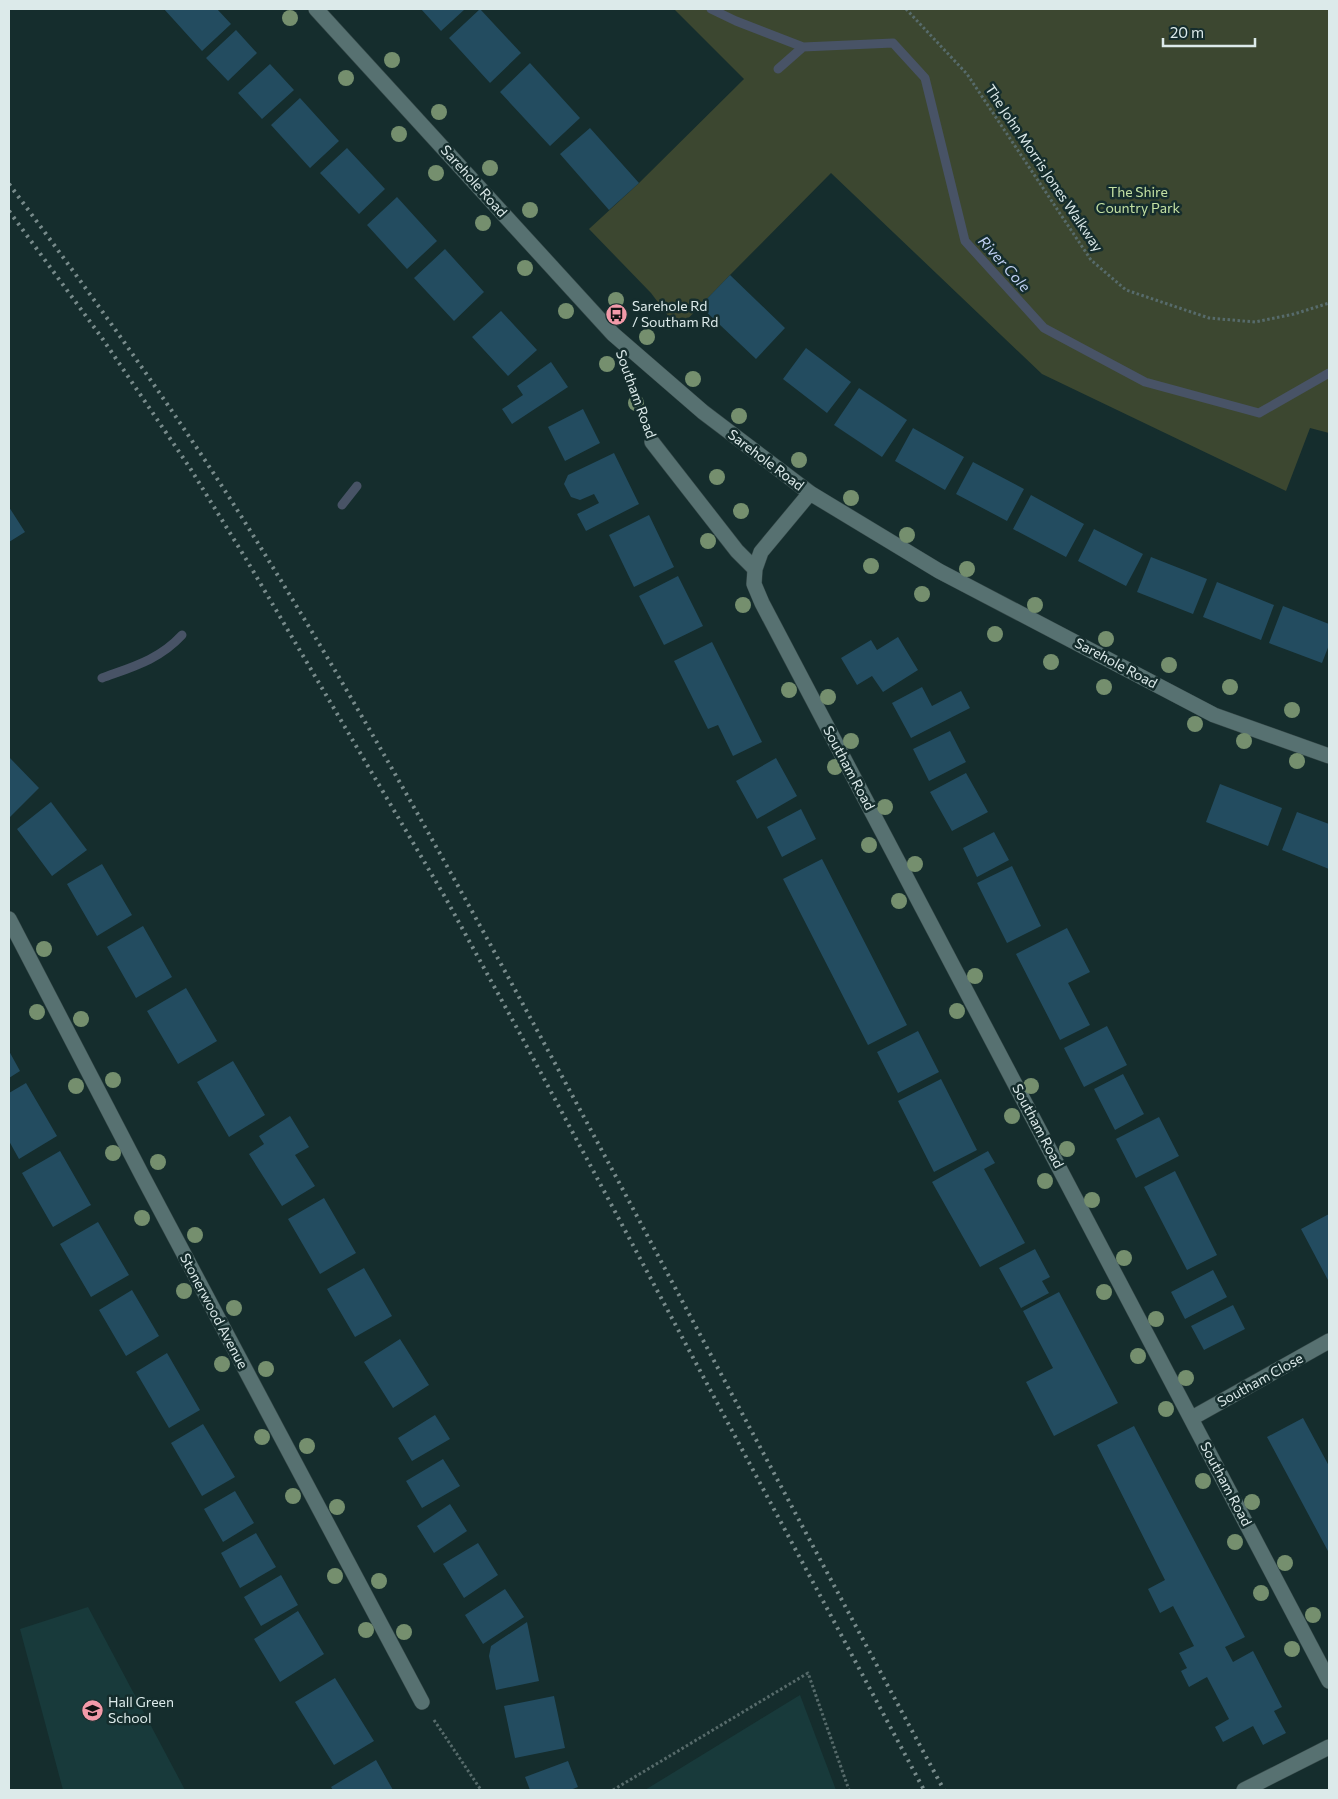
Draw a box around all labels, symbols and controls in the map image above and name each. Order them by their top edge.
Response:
scale bar [1163,15,1256,47]
text: 20 m [1170,23,1204,41]
street label: The John Morris Jones Walkway [982,81,1107,255]
street label: Sarehole Road [438,141,511,220]
park label: The Shire Country Park [1096,183,1181,216]
water label: River Cole [975,232,1035,295]
place label: Sarehole Rd / Southam Rd [632,297,718,330]
bus stop icon: Sarehole Rd / Southam Rd [604,302,628,326]
street label: Southam Road [613,347,660,440]
street label: Sarehole Road [725,425,808,494]
street label: Sarehole Road [1072,634,1160,691]
street label: Southam Road [820,723,879,813]
street label: Southam Road [1009,1081,1068,1171]
street label: Stonerwood Avenue [177,1250,252,1371]
street label: Southam Close [1214,1349,1306,1410]
street label: Southam Road [1197,1439,1256,1529]
place label: Hall Green School [108,1693,174,1726]
school or university icon: Hall Green School [80,1698,104,1722]

